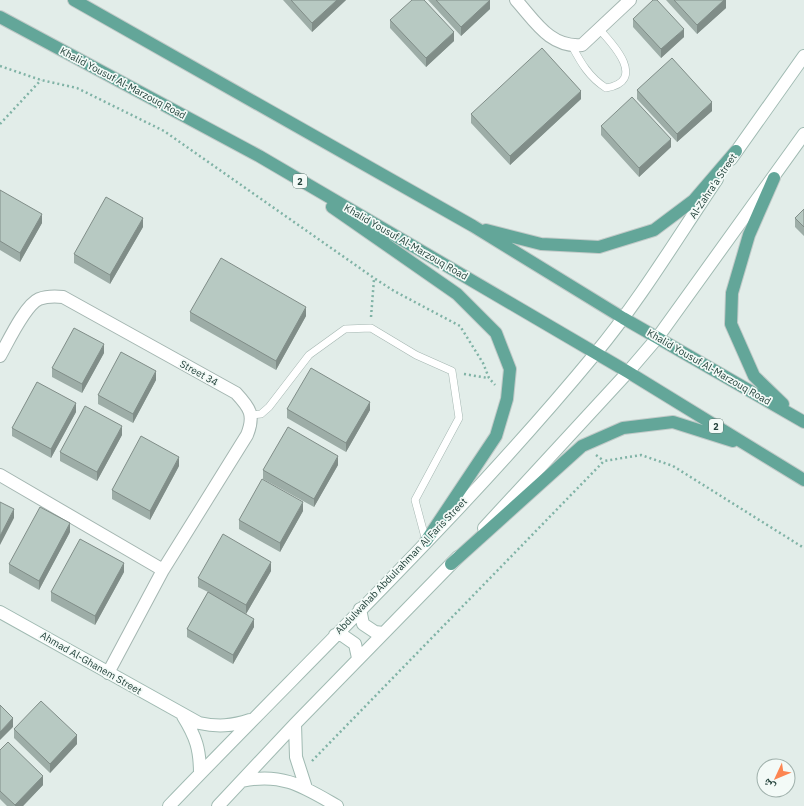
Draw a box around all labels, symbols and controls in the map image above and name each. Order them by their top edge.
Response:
street label: Khalid Yousuf Al-Marzouq Road [58,44,188,122]
street label: Al-Zahra'a Street [686,151,740,221]
road number: 2 [293,174,307,188]
street label: Khalid Yousuf Al-Marzouq Road [342,201,470,283]
street label: Khalid Yousuf Al-Marzouq Road [645,326,773,408]
street label: Street 34 [178,357,220,389]
road number: 2 [709,419,723,433]
street label: Abdulwahab Abdulrahman Al Faris Street [332,495,470,637]
street label: Ahmad Al-Ghanem Street [38,629,145,698]
north arrow [756,758,796,798]
text: ش [759,775,779,794]

